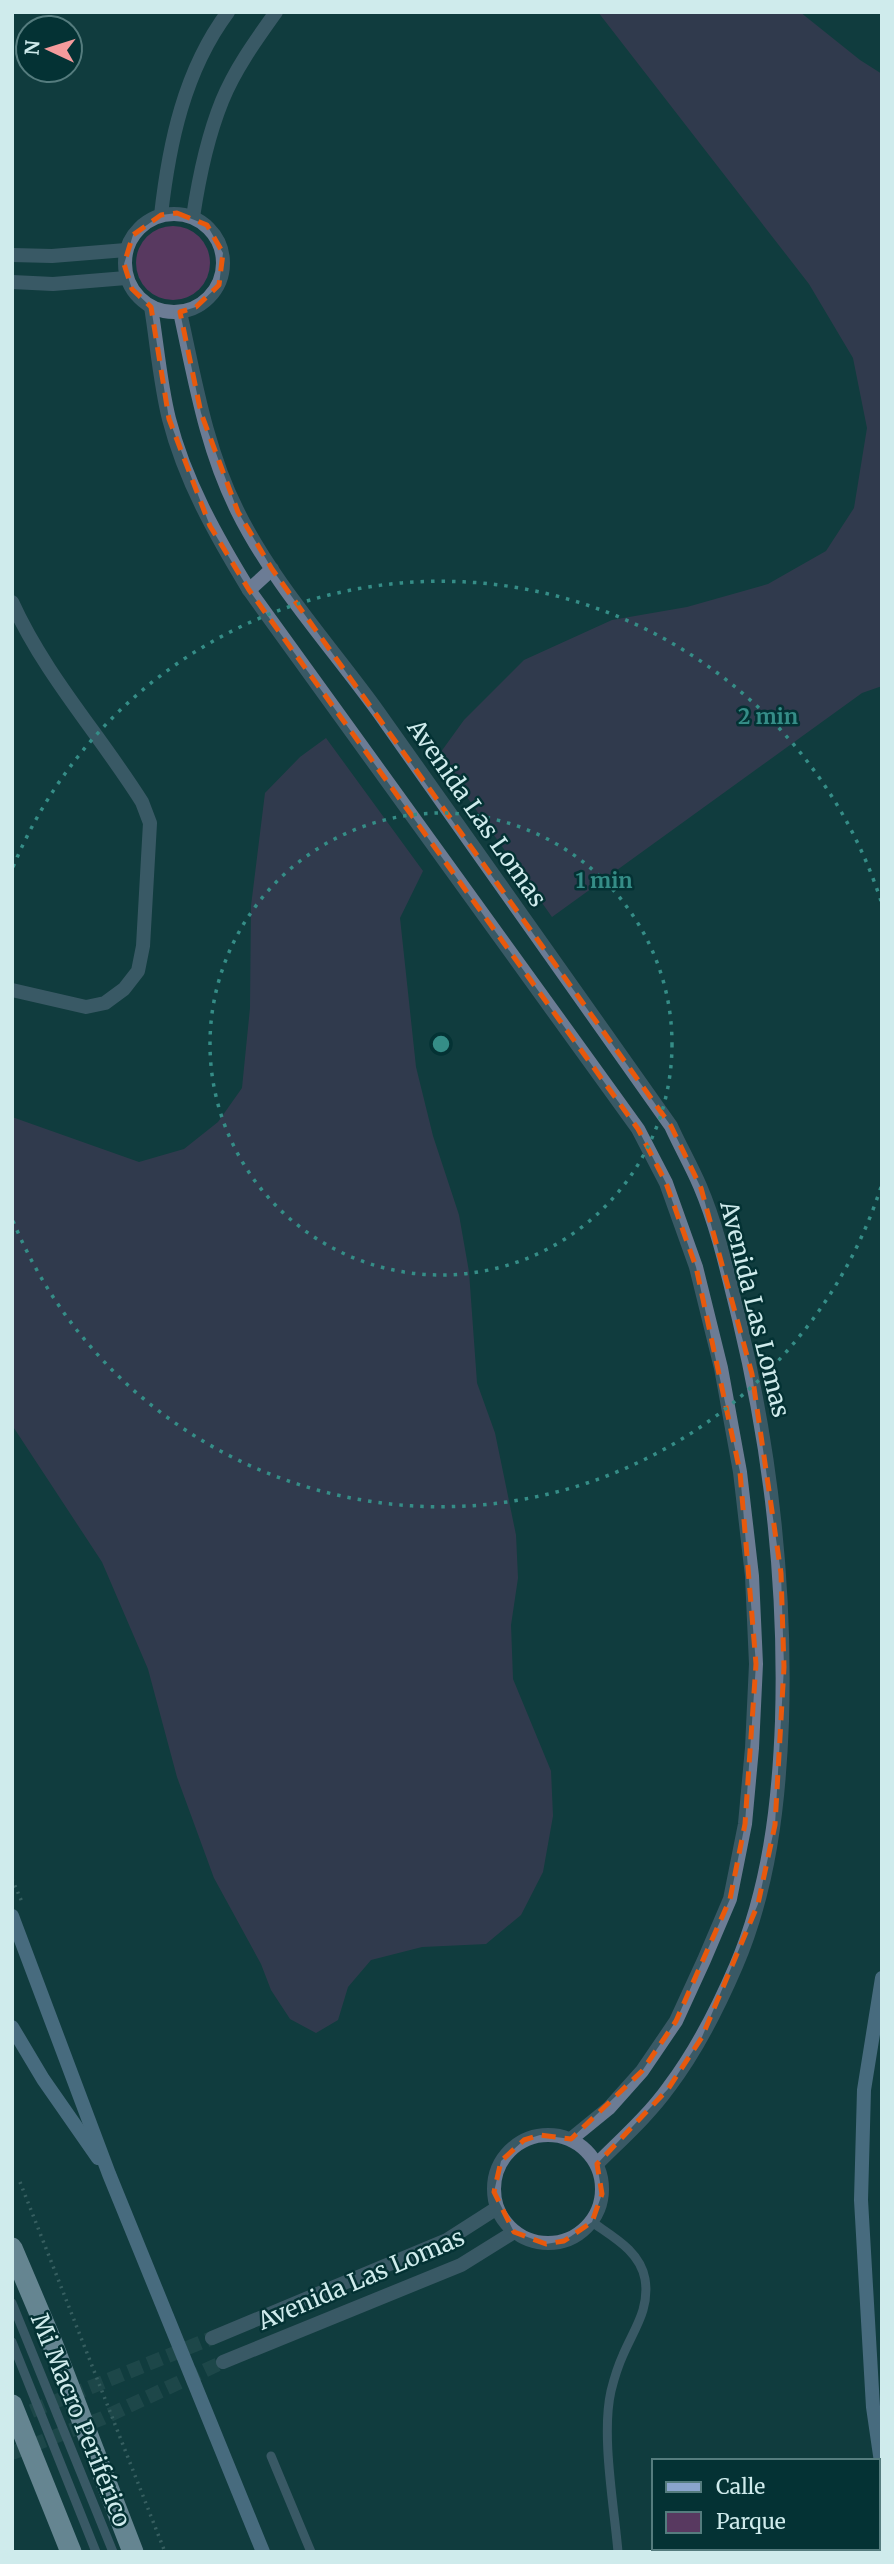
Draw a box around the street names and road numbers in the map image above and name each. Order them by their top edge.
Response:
street label: Avenida Las Lomas [400,712,553,913]
street label: Avenida Las Lomas [713,1197,797,1420]
street label: Avenida Las Lomas [252,2221,469,2337]
street label: Mi Macro Periférico [24,2309,138,2531]

